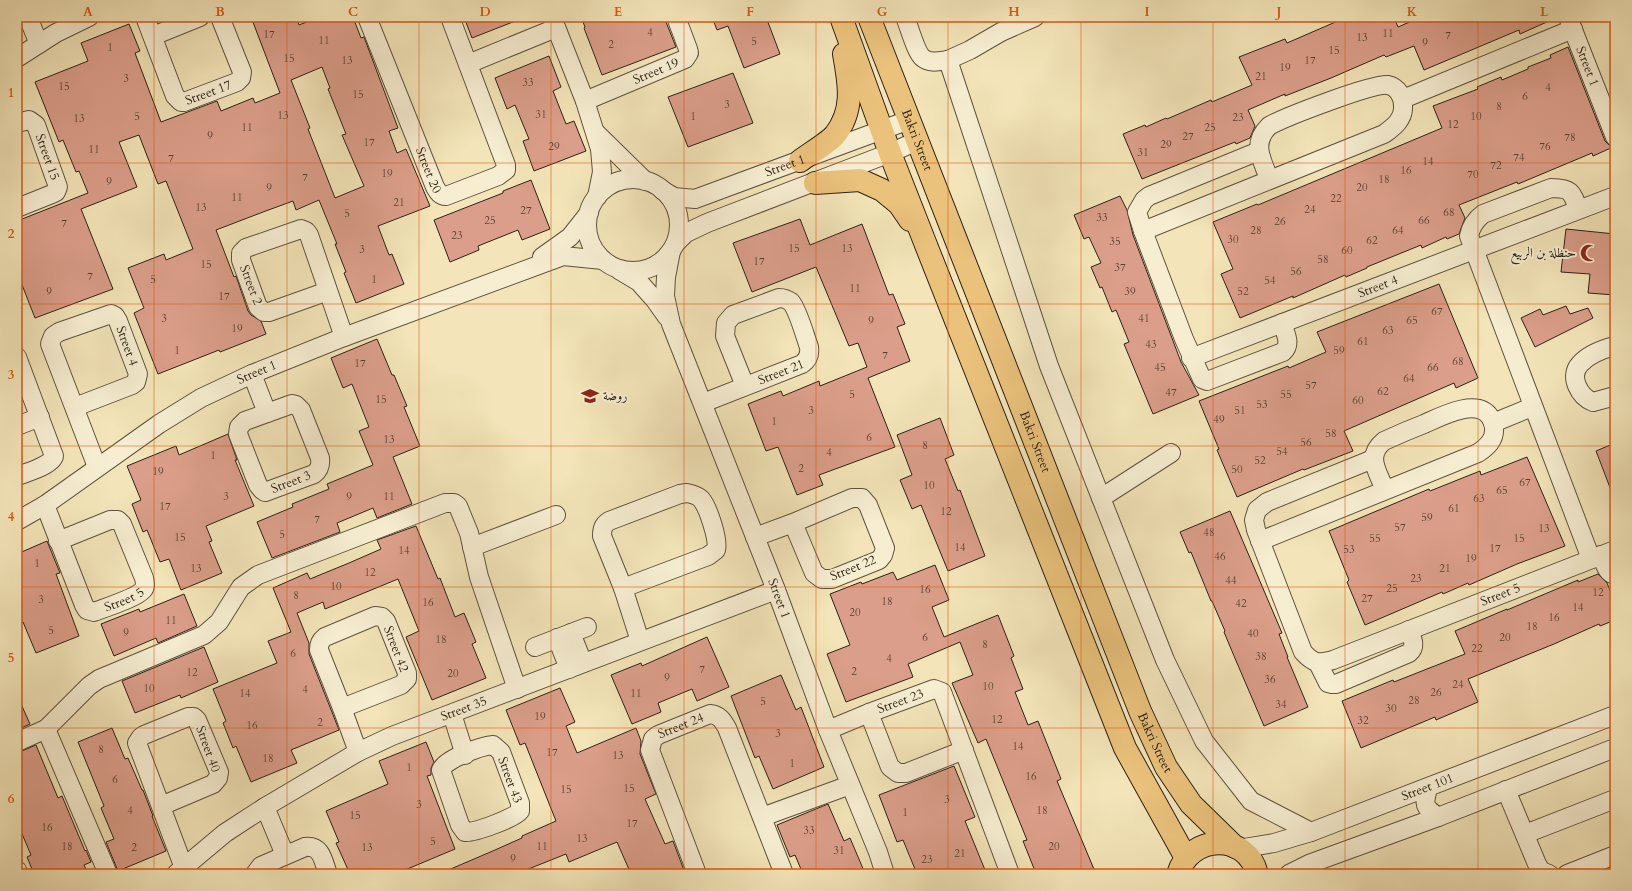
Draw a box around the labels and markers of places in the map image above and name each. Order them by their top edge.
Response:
mosque icon: حنظلة بن الربيع [1579,243,1599,263]
place label: حنظلة بن الربيع [1510,244,1576,265]
school or university icon: روضة [580,386,600,406]
place label: روضة [603,387,627,405]

